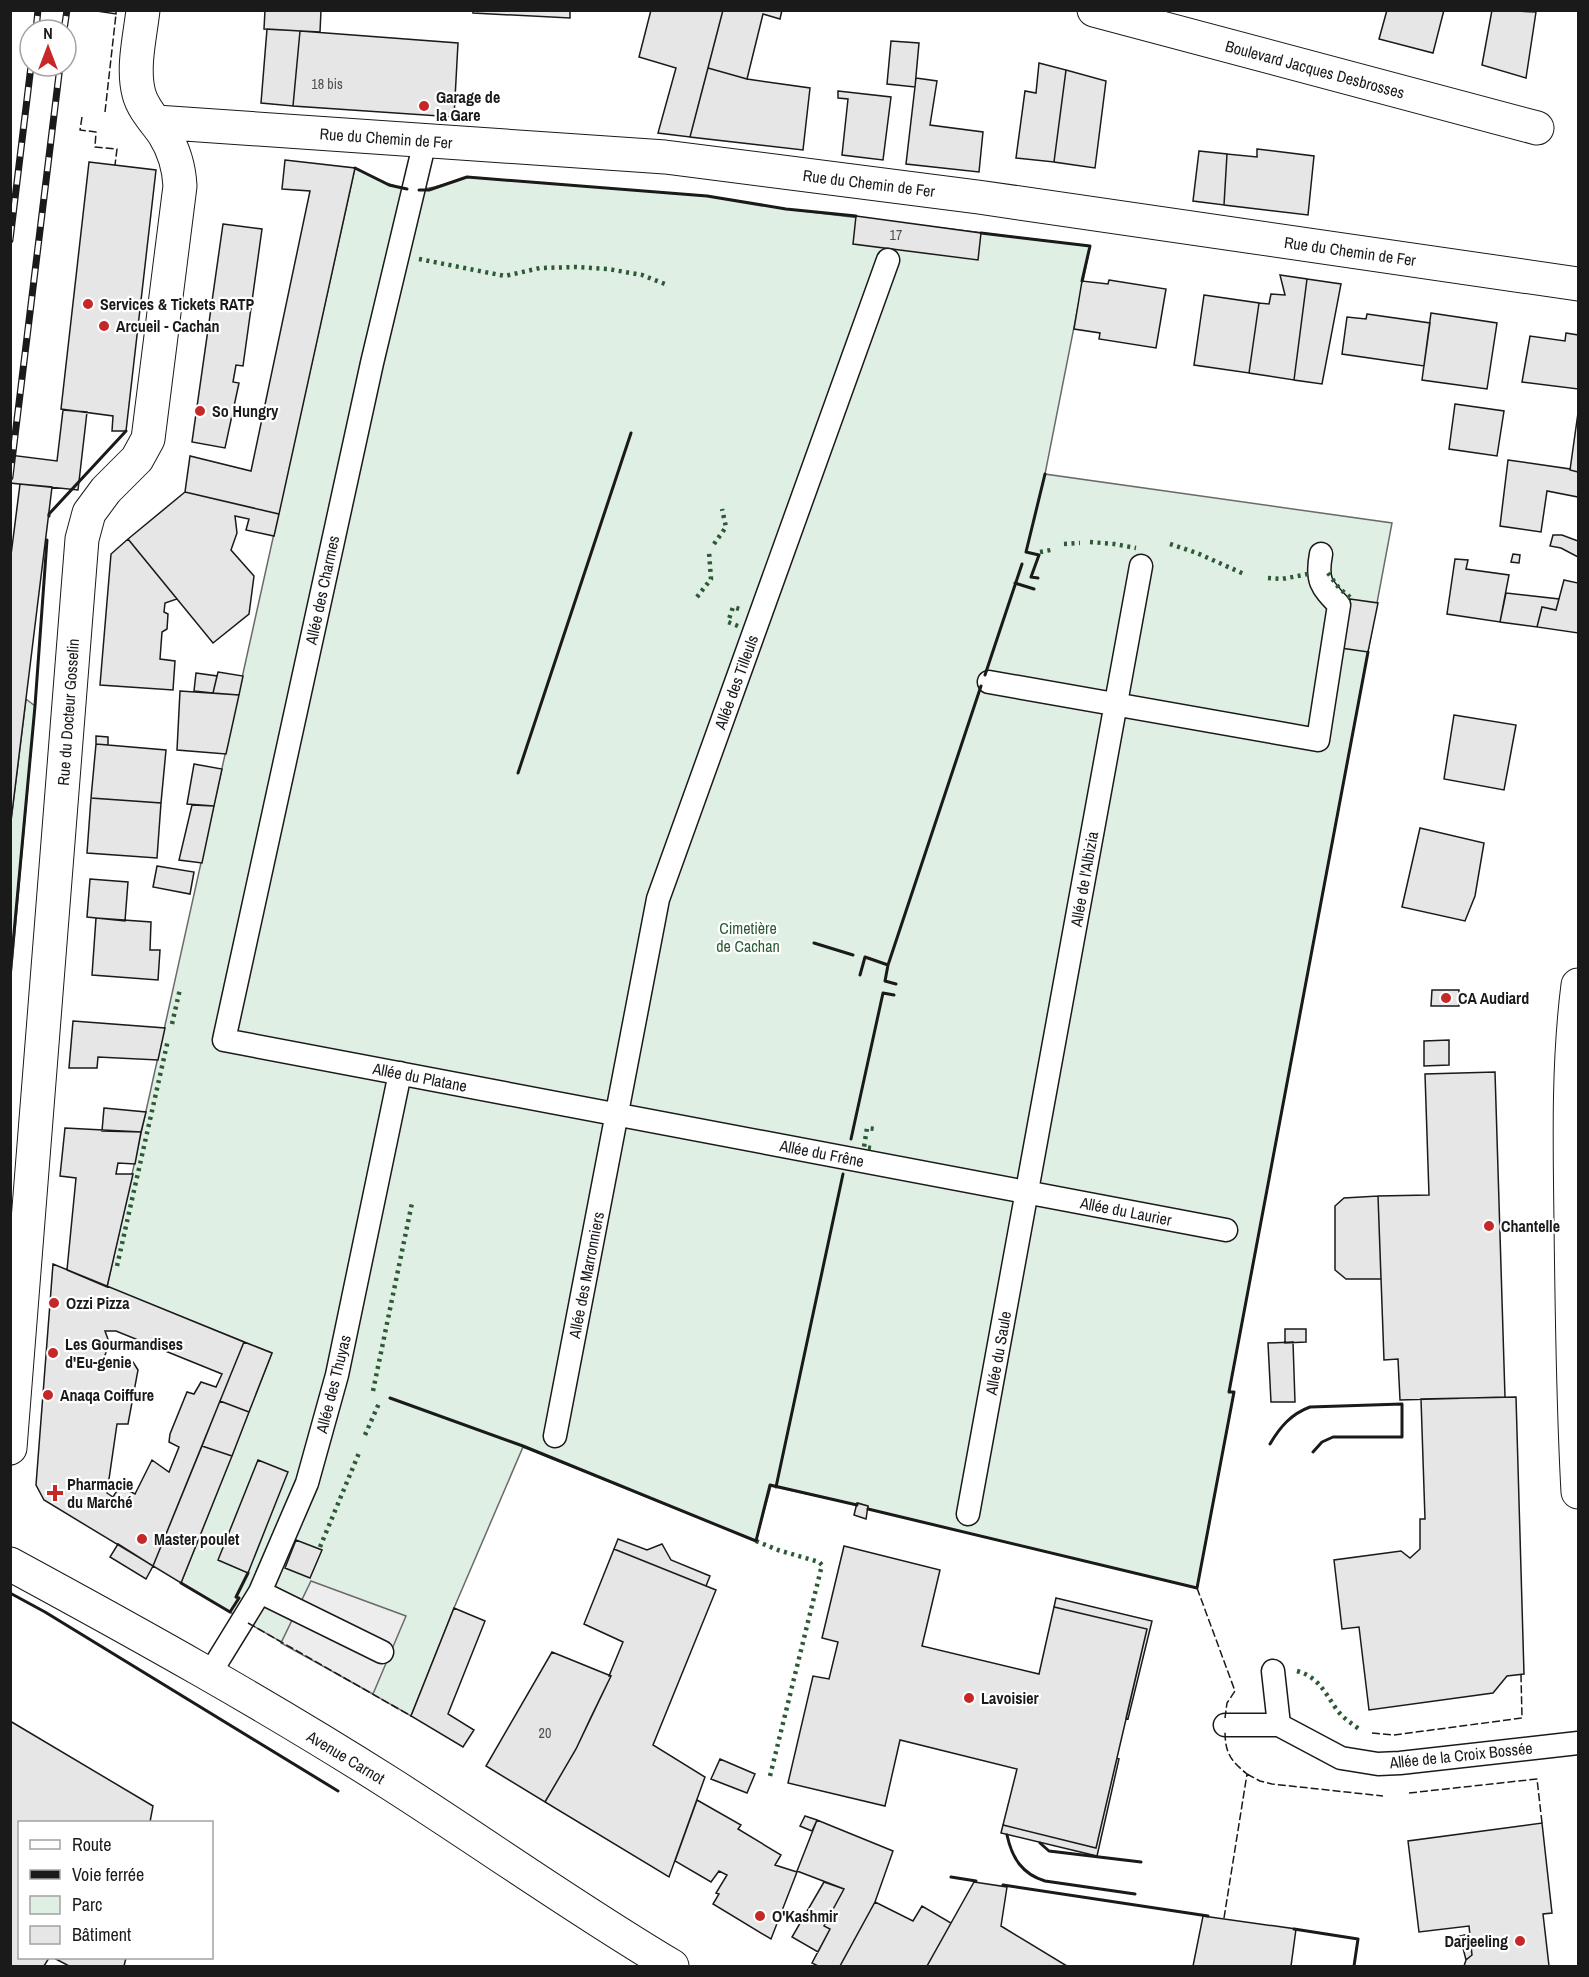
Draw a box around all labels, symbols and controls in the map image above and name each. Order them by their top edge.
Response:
north arrow [18,18,78,78]
text: N [43,22,53,44]
street label: Boulevard Jacques Desbrosses [1223,34,1407,104]
house number: 18 bis [311,75,343,93]
place label: Garage de la Gare [436,86,500,126]
marker: Garage de la Gare [417,99,431,113]
street label: Rue du Chemin de Fer [319,122,454,154]
street label: Rue du Chemin de Fer [802,164,937,202]
house number: 17 [890,226,902,244]
street label: Rue du Chemin de Fer [1283,231,1418,271]
place label: Services & Tickets RATP [100,293,254,315]
marker: Services & Tickets RATP [81,297,95,311]
place label: Arcueil - Cachan [116,315,220,337]
marker: Arcueil - Cachan [97,319,111,333]
place label: So Hungry [212,400,279,422]
marker: So Hungry [193,404,207,418]
street label: Allée des Charmes [300,534,344,647]
street label: Allée des Tilleuls [708,632,763,733]
street label: Rue du Docteur Gosselin [52,638,84,786]
street label: Allée de l'Albizia [1065,829,1103,929]
park label: Cimetière de Cachan [716,917,780,957]
place label: CA Audiard [1458,987,1529,1009]
marker: CA Audiard [1439,991,1453,1005]
street label: Allée du Platane [370,1057,469,1097]
street label: Allée du Frêne [777,1134,866,1172]
street label: Allée du Laurier [1077,1191,1174,1231]
street label: Allée des Marronniers [563,1210,609,1341]
place label: Chantelle [1501,1215,1560,1237]
marker: Chantelle [1482,1219,1496,1233]
place label: Ozzi Pizza [66,1292,130,1314]
marker: Ozzi Pizza [47,1296,61,1310]
street label: Allée du Saule [980,1309,1016,1398]
place label: Les Gourmandises d'Eu-genie [65,1333,183,1373]
street label: Allée des Thuyas [310,1333,356,1436]
marker: Les Gourmandises d'Eu-genie [46,1346,60,1360]
place label: Anaqa Coiffure [60,1384,154,1406]
marker: Anaqa Coiffure [41,1388,55,1402]
place label: Pharmacie du Marché [67,1473,133,1513]
marker: Pharmacie du Marché [48,1486,62,1500]
place label: Master poulet [154,1528,240,1550]
marker: Master poulet [135,1532,149,1546]
place label: Lavoisier [981,1687,1040,1709]
marker: Lavoisier [962,1691,976,1705]
house number: 20 [539,1724,551,1742]
street label: Avenue Carnot [302,1725,389,1789]
street label: Allée de la Croix Bossée [1387,1737,1534,1774]
legend [18,1821,213,1959]
text: Route [72,1832,111,1857]
text: Voie ferrée [72,1862,144,1887]
text: Parc [72,1892,102,1917]
place label: O'Kashmir [772,1905,839,1927]
marker: O'Kashmir [753,1909,767,1923]
text: Bâtiment [72,1922,131,1947]
place label: Darjeeling [1445,1930,1508,1952]
marker: Darjeeling [1513,1934,1527,1948]

